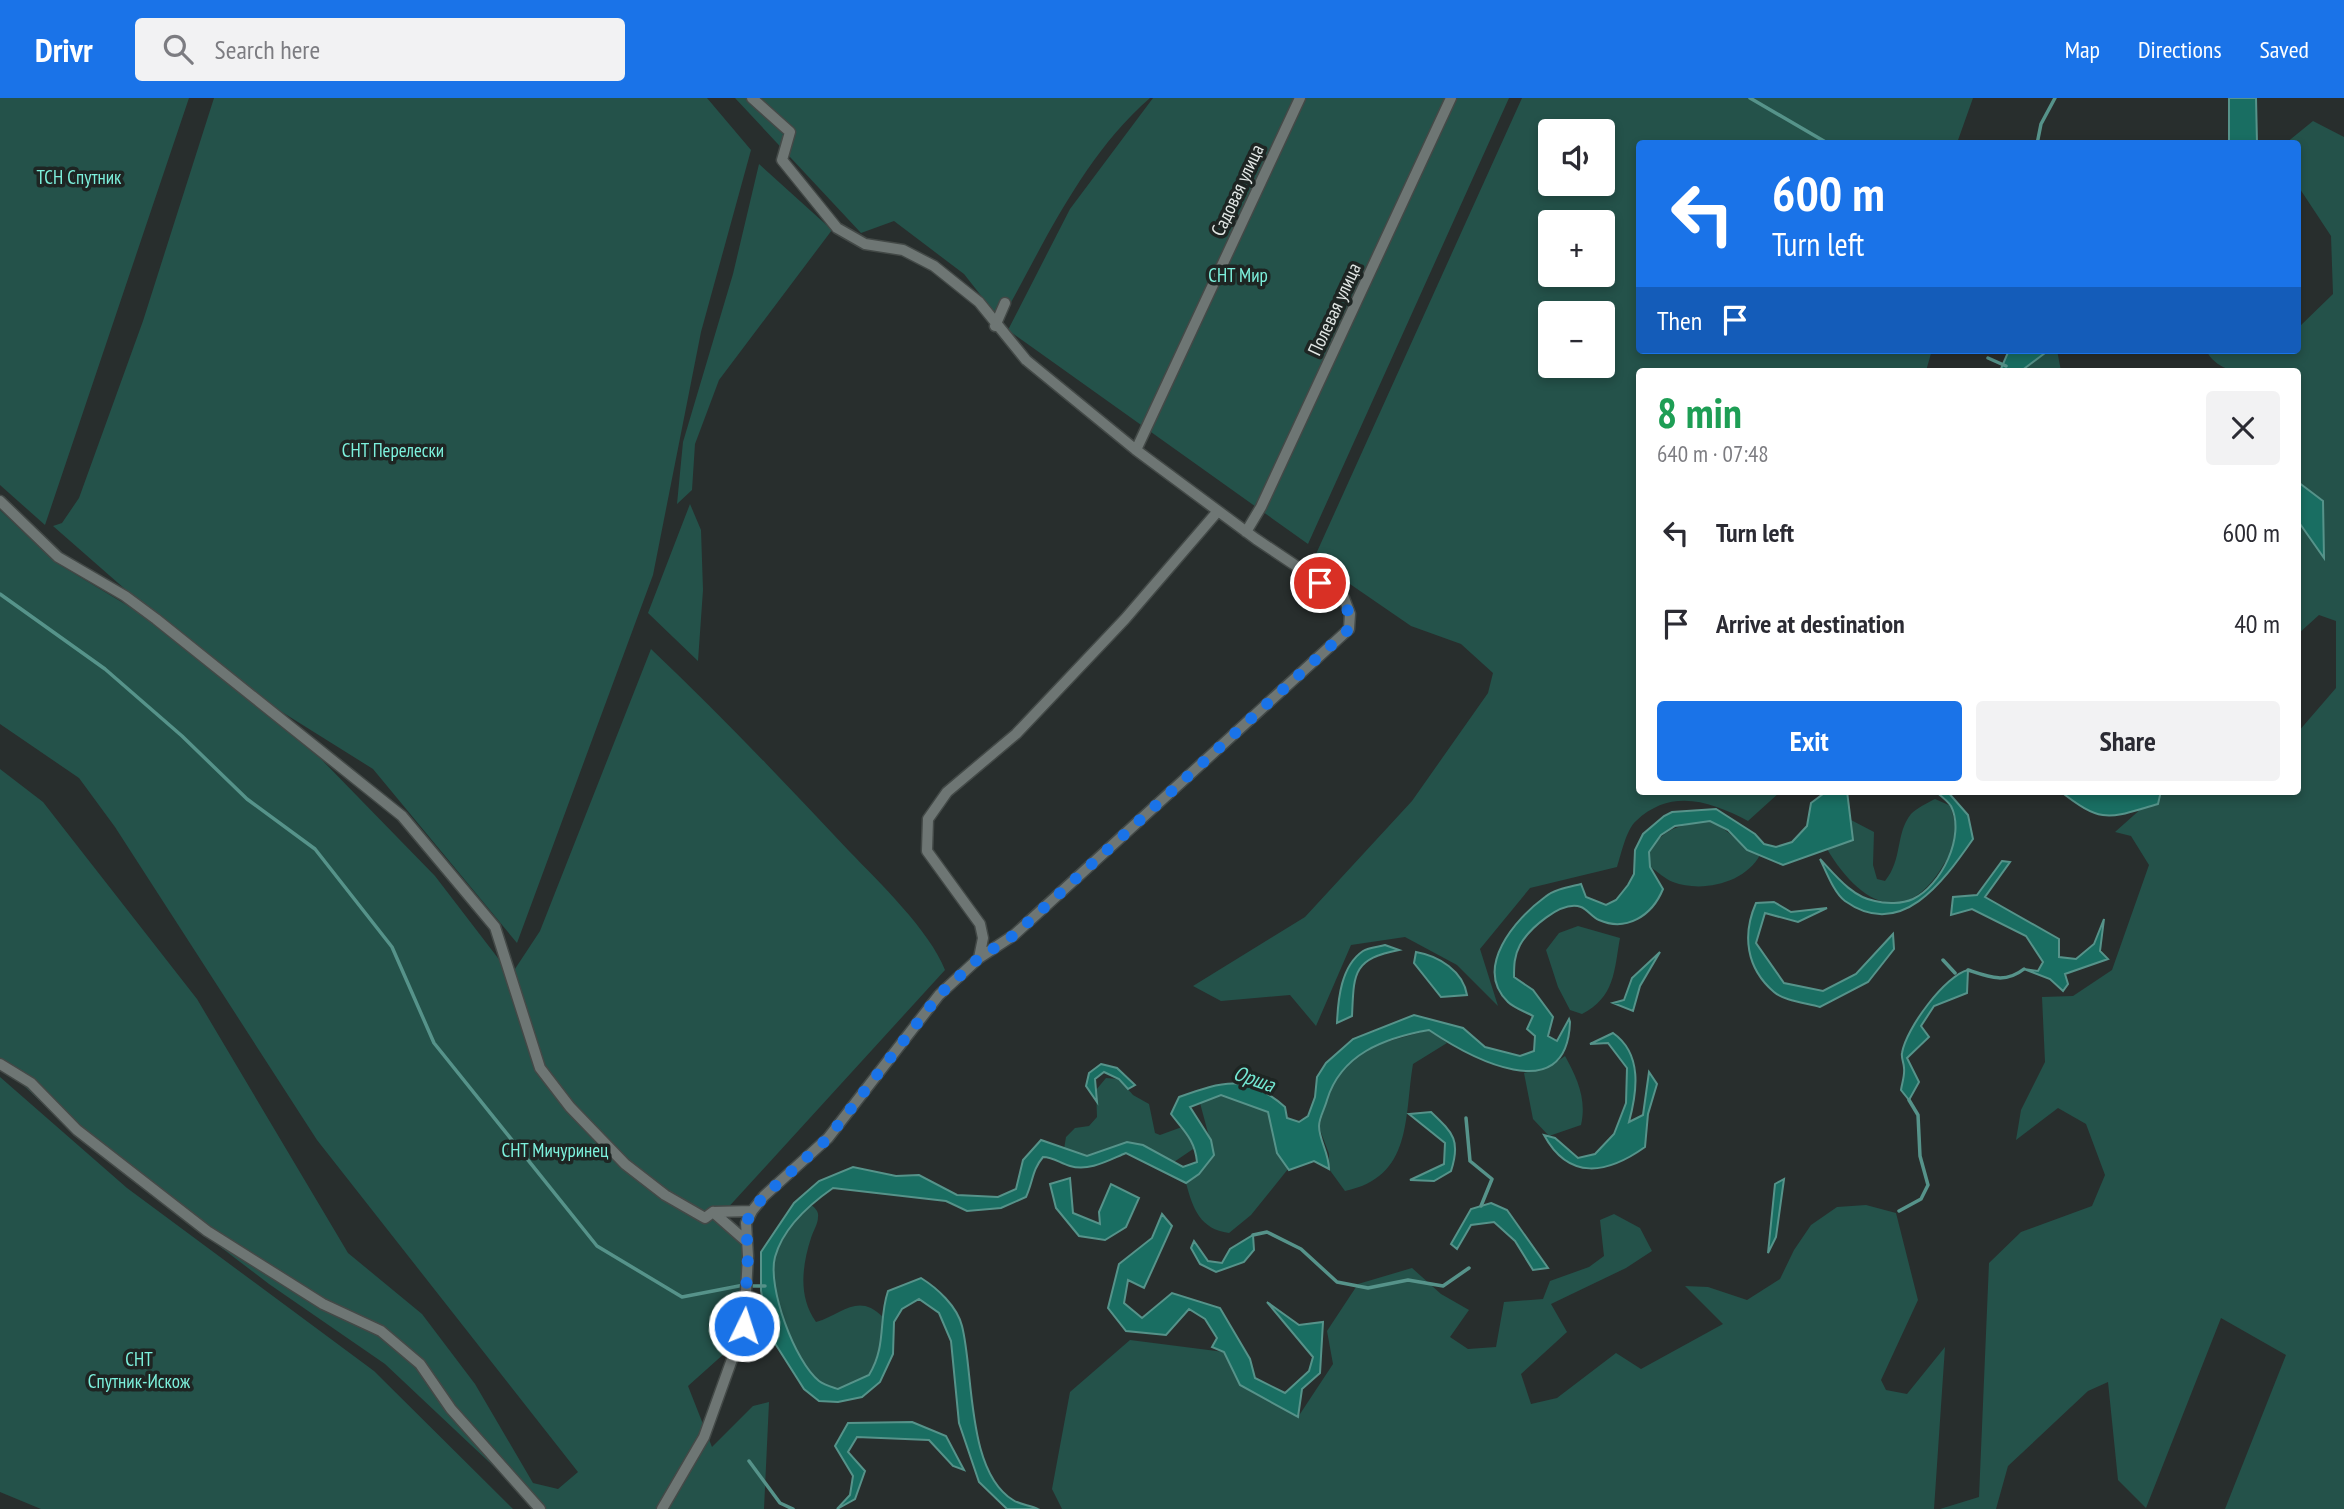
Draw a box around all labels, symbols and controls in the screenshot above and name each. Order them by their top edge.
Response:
search box [135,18,625,81]
text: Drivr [35,28,93,71]
icon: search [159,30,197,68]
text: Search here [215,33,320,66]
text: Map [2065,34,2100,65]
text: Directions [2138,34,2222,65]
text: Saved [2260,34,2309,65]
map controls [1538,119,1615,378]
button: sound [1538,119,1615,196]
street label: Садовая улица [1205,140,1269,240]
text: 600 m [1772,161,1885,225]
park label: ТСН Спутник [37,165,122,189]
icon: left [1657,168,1748,259]
button: + [1538,210,1615,287]
text: Turn left [1772,223,1864,265]
street label: Полевая улица [1302,259,1366,359]
park label: СНТ Мир [1208,263,1268,287]
button: − [1538,301,1615,378]
icon: arrive [1716,301,1754,339]
text: Then [1657,304,1702,337]
text: 8 min [1657,385,1742,440]
button: close [2206,391,2280,465]
park label: СНТ Перелески [342,438,444,462]
text: 640 m · 07:48 [1657,439,1769,468]
icon: left [1657,514,1695,552]
text: Turn left [1716,516,1794,549]
text: 600 m [2222,516,2280,549]
pin [1290,553,1350,613]
icon: arrive [1301,564,1339,602]
icon: arrive [1657,605,1695,643]
text: Arrive at destination [1716,607,1905,640]
text: 40 m [2234,607,2280,640]
button: Exit [1657,701,1962,781]
button: Share [1976,701,2280,781]
water label: Орша [1230,1059,1280,1099]
park label: СНТ Мичуринец [501,1138,609,1162]
position arrow [707,1289,781,1363]
park label: СНТ Спутник-Искож [88,1347,191,1393]

